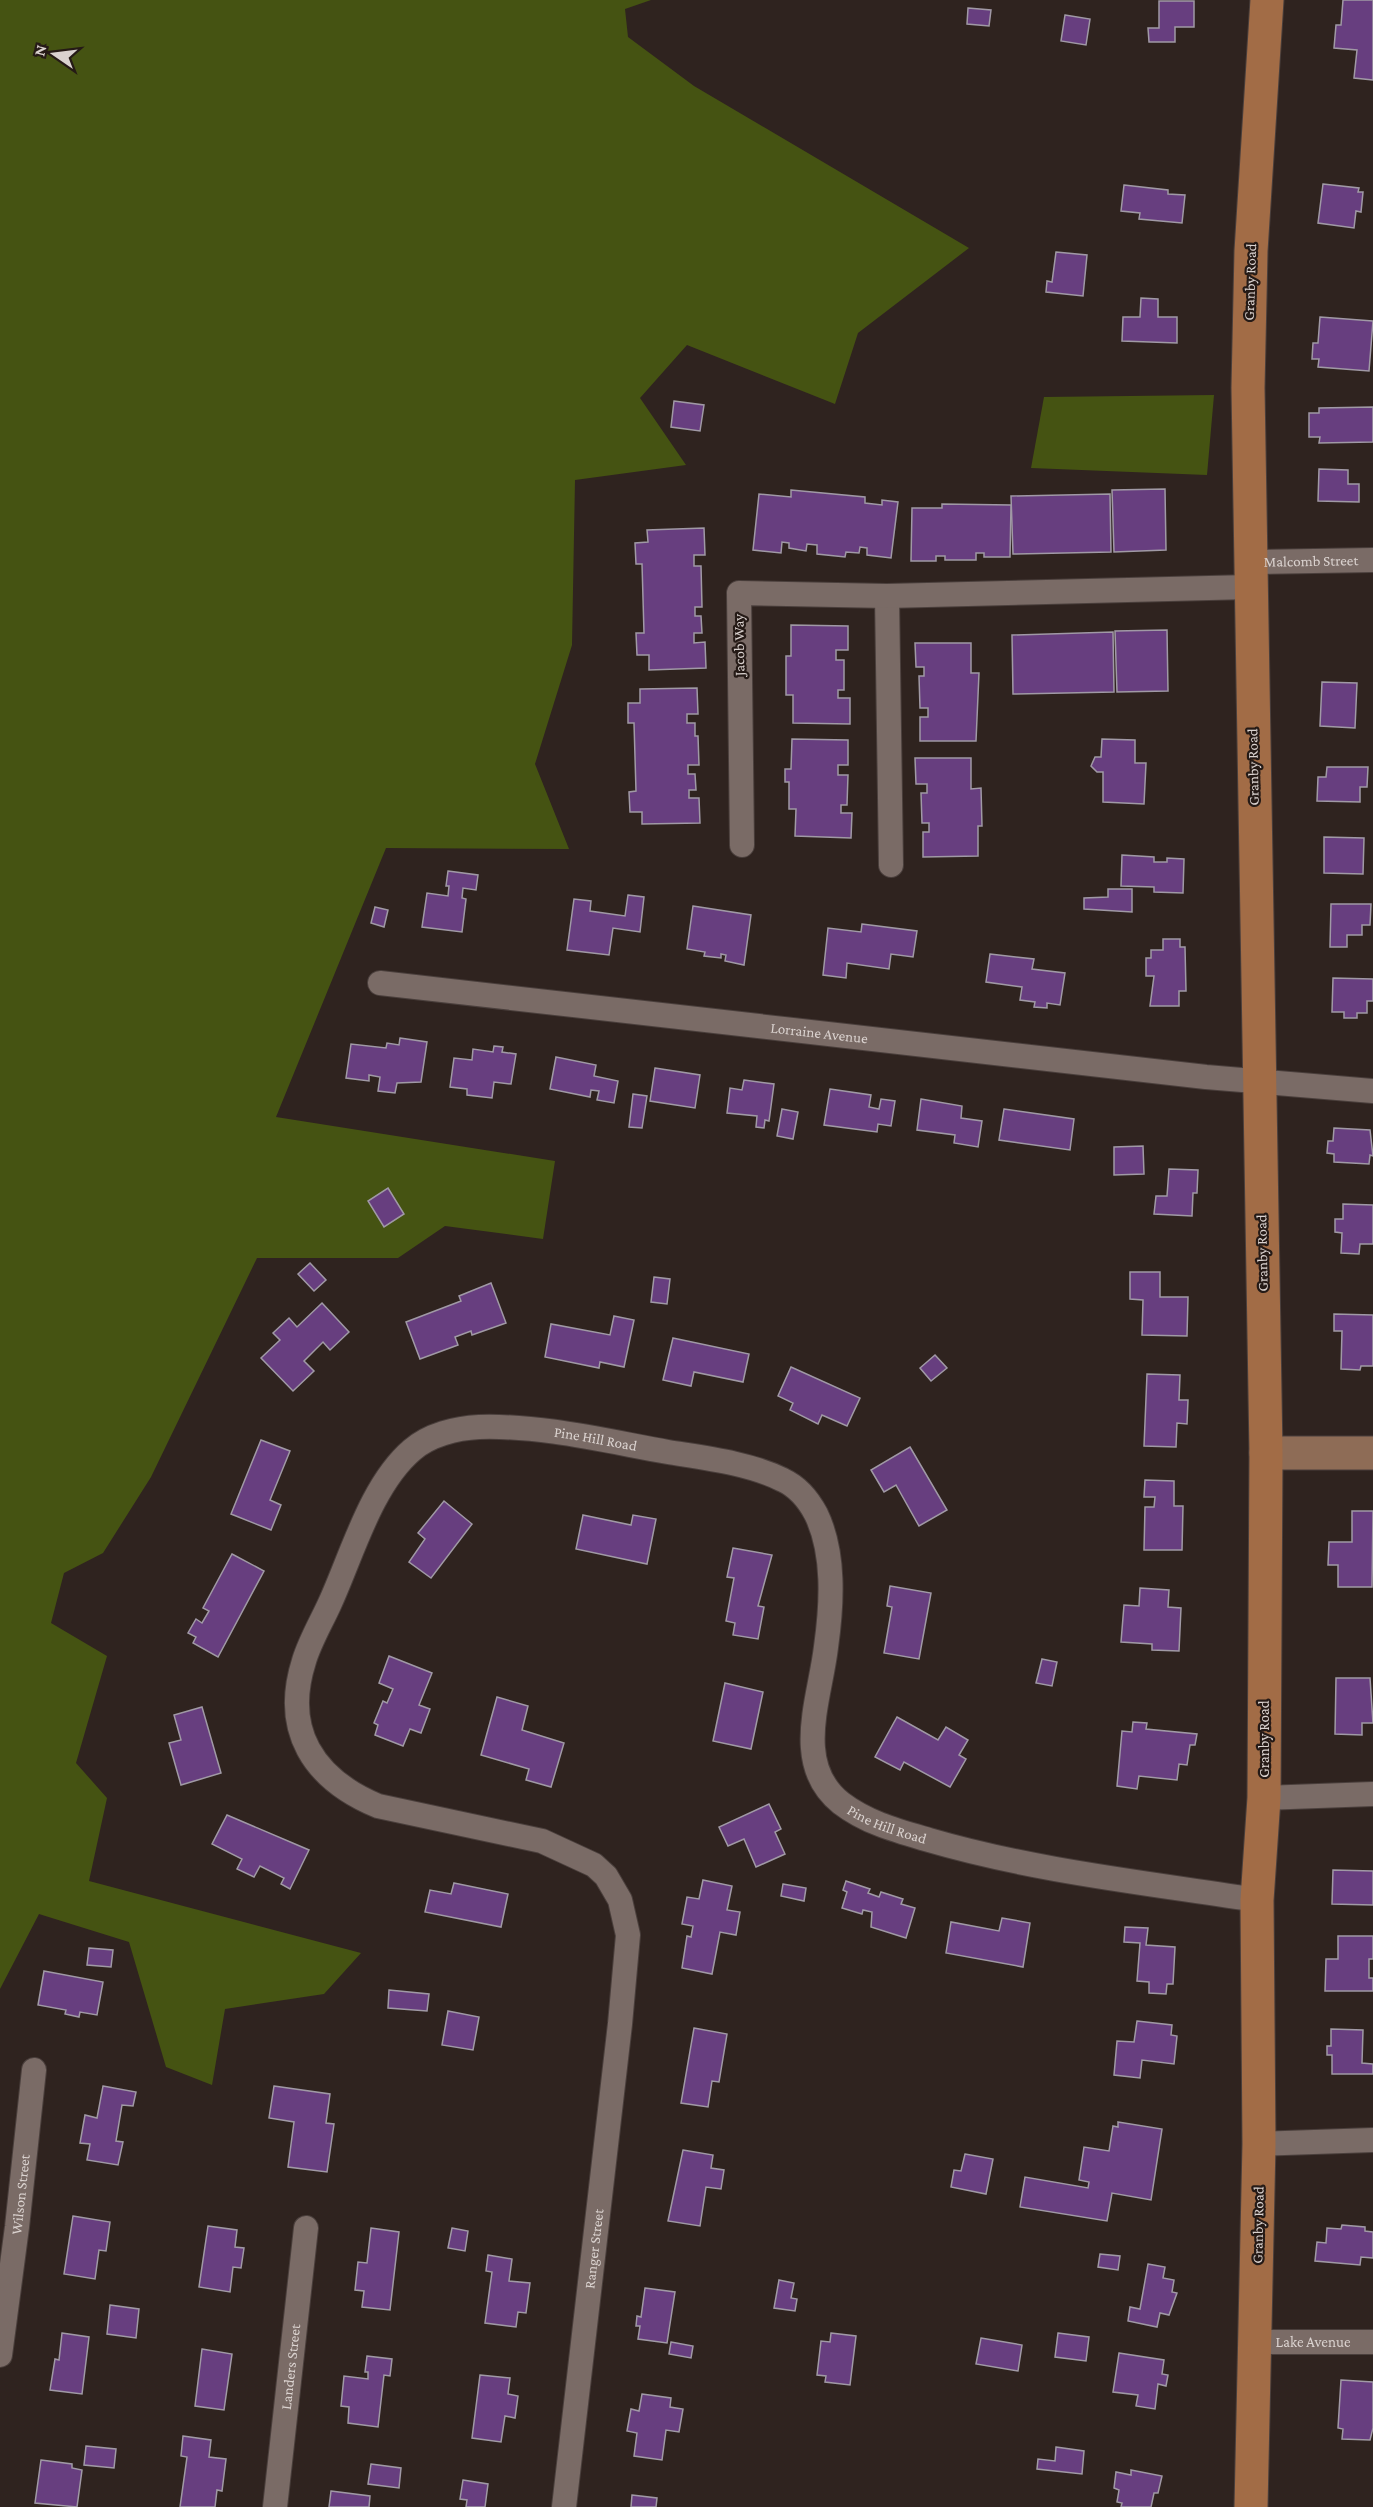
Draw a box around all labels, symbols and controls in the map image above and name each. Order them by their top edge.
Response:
north arrow [24,24,84,84]
text: N [30,43,50,58]
street label: Granby Road [1241,243,1260,321]
street label: Malcomb Street [1264,552,1360,570]
street label: Jacob Way [730,614,749,678]
street label: Granby Road [1244,728,1263,806]
street label: Lorraine Avenue [770,1019,869,1047]
street label: Granby Road [1253,1214,1272,1292]
street label: Pine Hill Road [553,1424,638,1454]
street label: Granby Road [1256,1700,1273,1778]
street label: Pine Hill Road [844,1802,929,1847]
street label: Wilson Street [8,2152,33,2236]
street label: Granby Road [1249,2186,1268,2264]
street label: Ranger Street [581,2207,607,2290]
street label: Landers Street [278,2322,303,2411]
street label: Lake Avenue [1275,2334,1351,2350]

